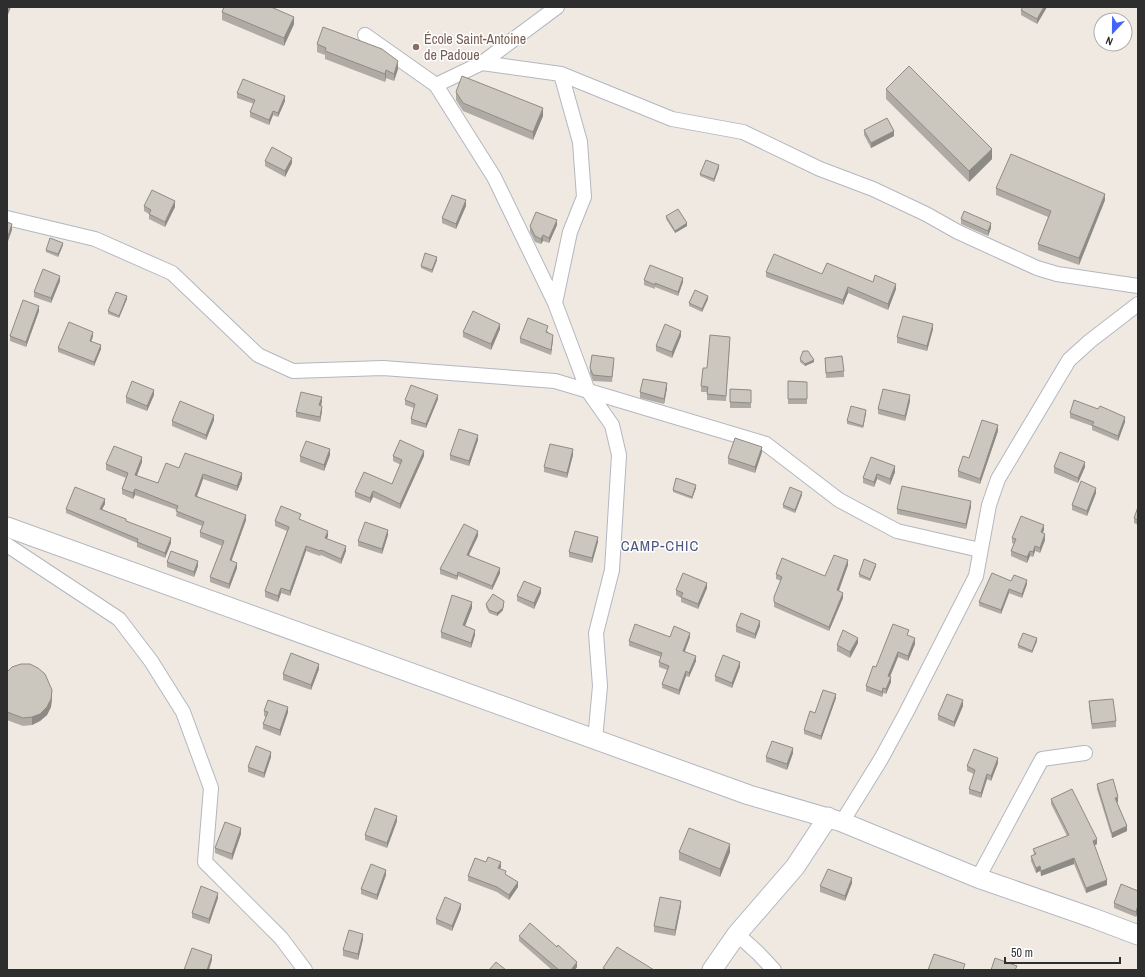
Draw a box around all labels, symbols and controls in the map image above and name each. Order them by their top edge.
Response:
north arrow [1093,12,1133,52]
place label: École Saint-Antoine de Padoue [424,30,526,64]
text: N [1104,34,1115,49]
marker: École Saint-Antoine de Padoue [411,42,421,52]
district label: CAMP-CHIC [621,535,699,556]
scale bar [1005,939,1120,965]
text: 50 m [1011,945,1033,961]

